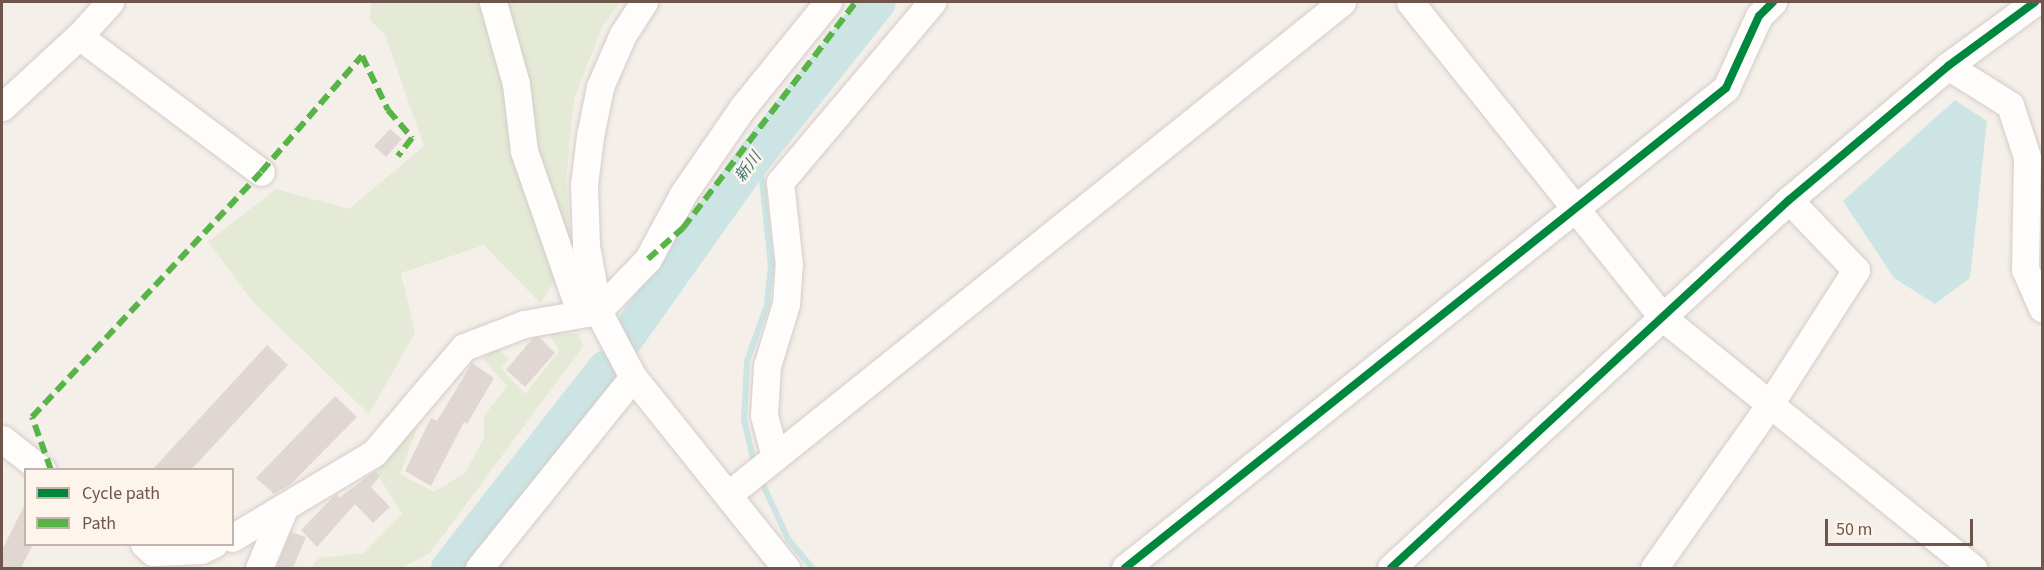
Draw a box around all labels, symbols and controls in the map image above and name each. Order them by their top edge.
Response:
water label: 新川 [731,148,765,186]
legend [24,468,234,546]
text: Cycle path [82,481,160,506]
scale bar [1828,507,1976,545]
text: Path [82,511,116,536]
text: 50 m [1836,517,1872,542]

